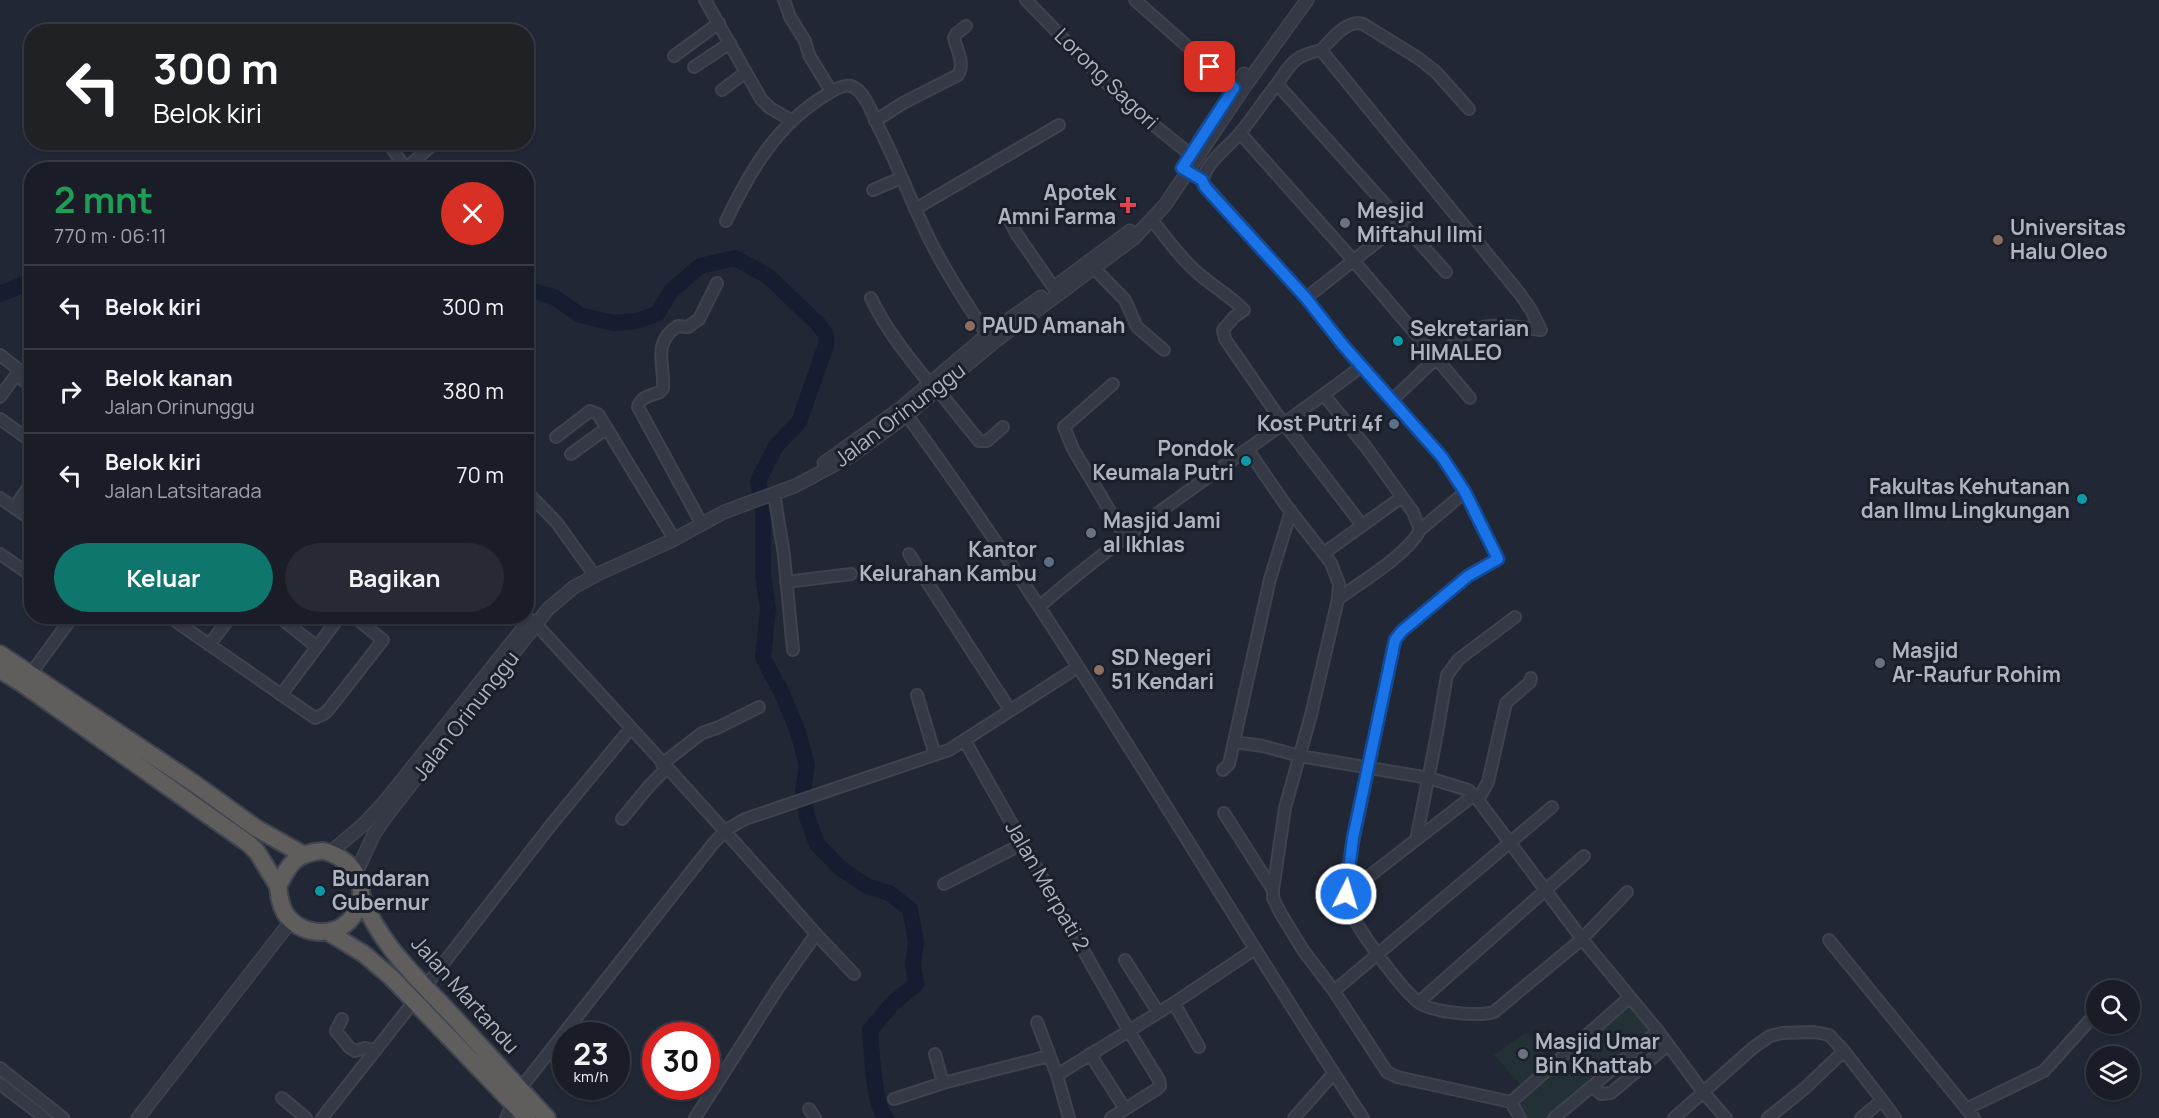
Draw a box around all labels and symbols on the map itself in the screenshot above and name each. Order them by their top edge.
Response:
street label: Lorong Sagori [1049,22,1165,135]
pin [1184,41,1235,92]
place label: Apotek Amni Farma [998,178,1117,230]
place label: Mesjid Miftahul Ilmi [1357,196,1483,248]
marker: Apotek Amni Farma [1121,198,1135,212]
place label: Universitas Halu Oleo [2010,213,2126,265]
marker: Mesjid Miftahul Ilmi [1338,216,1352,230]
marker: Universitas Halu Oleo [1991,233,2005,247]
place label: PAUD Amanah [982,311,1125,339]
place label: Sekretarian HIMALEO [1410,314,1529,366]
marker: PAUD Amanah [963,319,977,333]
marker: Sekretarian HIMALEO [1391,334,1405,348]
street label: Jalan Orinunggu [828,356,971,473]
place label: Kost Putri 4f [1257,409,1382,437]
marker: Kost Putri 4f [1387,417,1401,431]
place label: Pondok Keumala Putri [1092,434,1235,486]
marker: Pondok Keumala Putri [1239,454,1253,468]
place label: Fakultas Kehutanan dan Ilmu Lingkungan [1861,472,2070,524]
marker: Fakultas Kehutanan dan Ilmu Lingkungan [2075,492,2089,506]
place label: Masjid Jami al Ikhlas [1103,506,1221,558]
marker: Masjid Jami al Ikhlas [1084,526,1098,540]
place label: Kantor Kelurahan Kambu [859,535,1037,587]
marker: Kantor Kelurahan Kambu [1042,555,1056,569]
place label: Masjid Ar-Raufur Rohim [1892,636,2061,688]
place label: SD Negeri 51 Kendari [1111,643,1214,695]
street label: Jalan Orinunggu [406,645,525,786]
marker: Masjid Ar-Raufur Rohim [1873,656,1887,670]
marker: SD Negeri 51 Kendari [1092,663,1106,677]
street label: Jalan Merpati 2 [999,815,1096,956]
position arrow [1314,862,1378,926]
place label: Bundaran Gubernur [332,864,430,916]
marker: Bundaran Gubernur [313,884,327,898]
street label: Jalan Martandu [406,930,526,1059]
speed limit sign: 30 [642,1022,720,1100]
place label: Masjid Umar Bin Khattab [1535,1027,1660,1079]
marker: Masjid Umar Bin Khattab [1516,1047,1530,1061]

